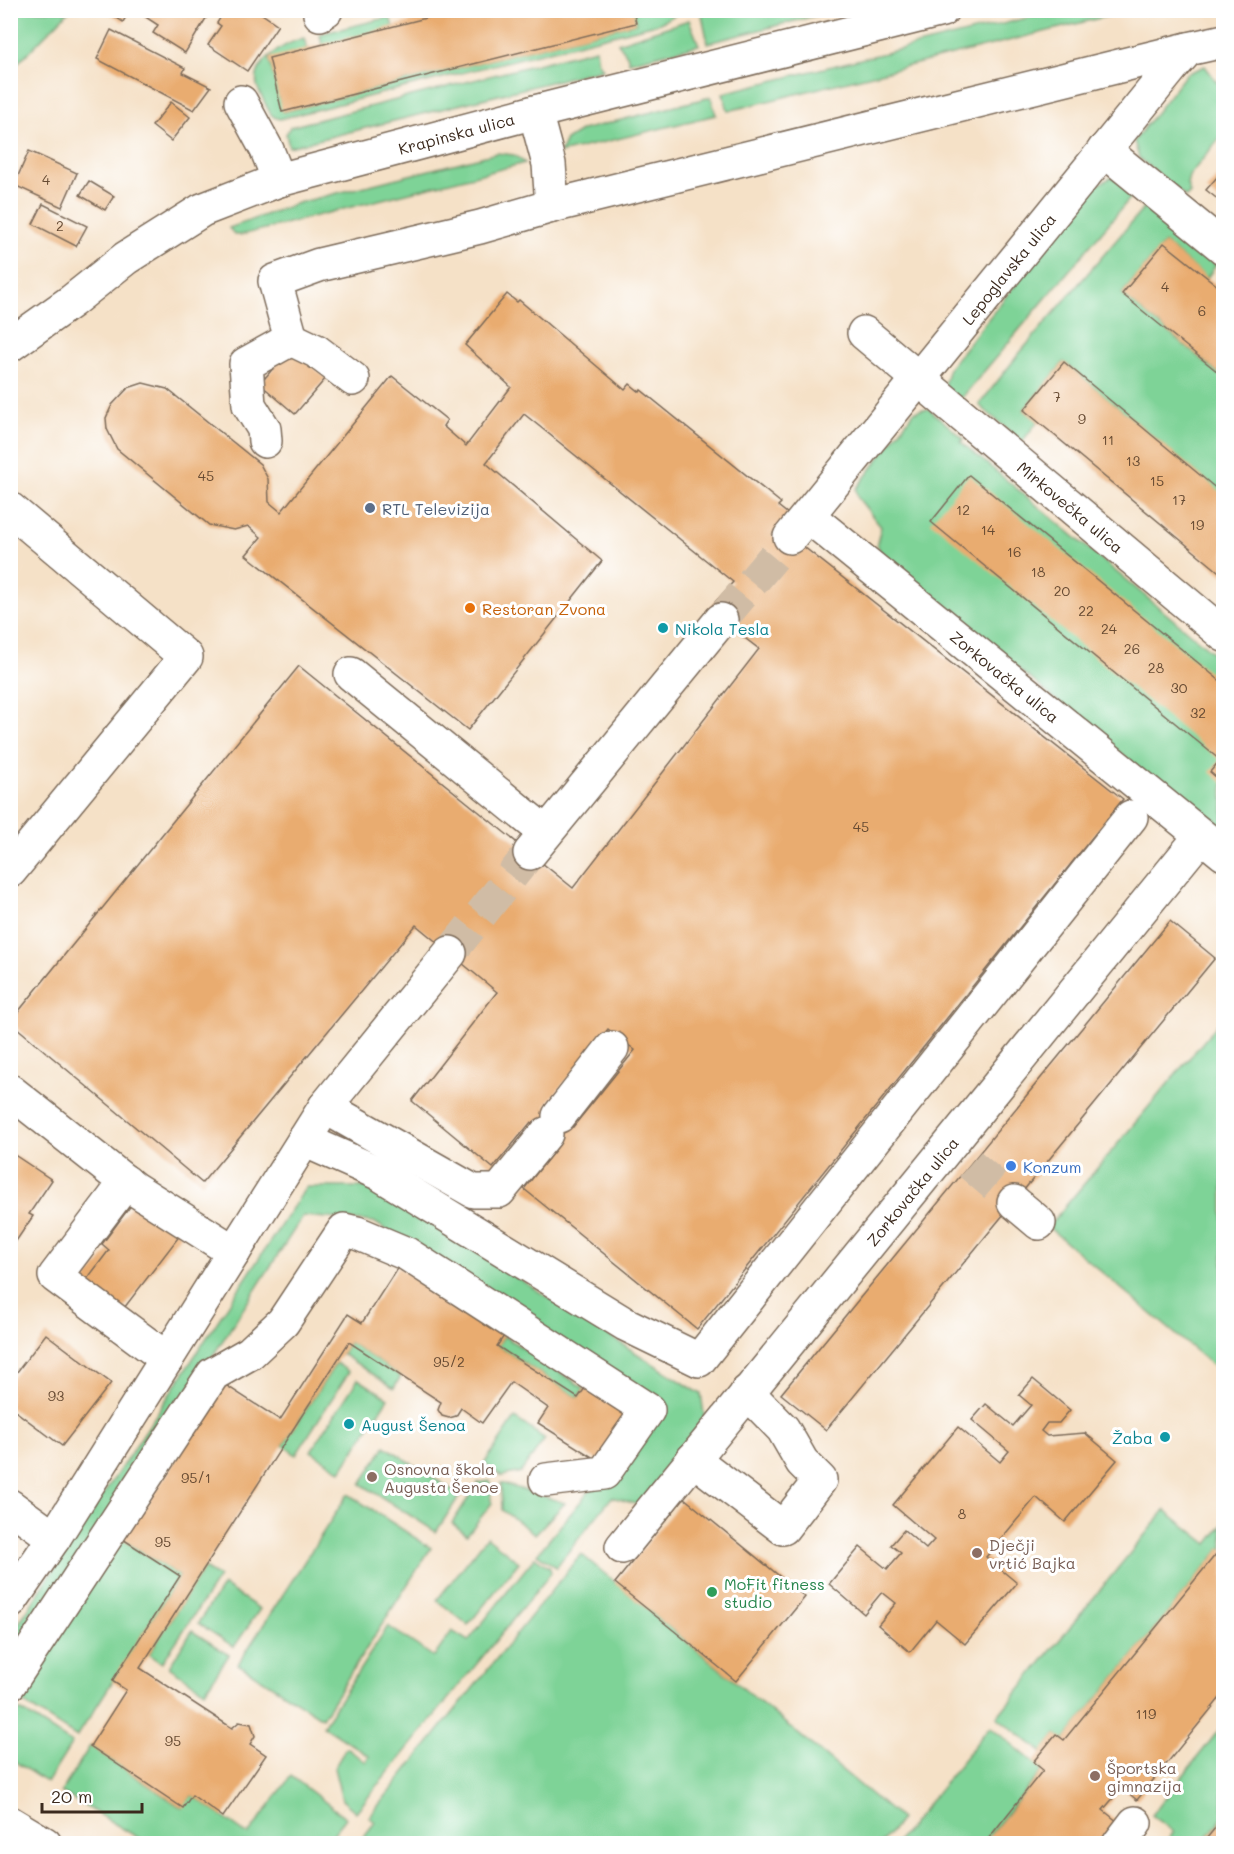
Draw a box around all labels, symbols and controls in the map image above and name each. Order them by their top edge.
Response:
street label: Krapinska ulica [396,107,517,158]
house number: 4 [42,170,51,189]
street label: Lepoglavska ulica [957,208,1060,329]
house number: 2 [56,216,64,235]
house number: 4 [1161,277,1170,296]
house number: 6 [1198,301,1206,320]
house number: 7 [1053,387,1061,406]
house number: 9 [1078,409,1086,428]
house number: 11 [1102,430,1114,449]
house number: 13 [1126,451,1140,470]
street label: Mirkovečka ulica [1013,456,1128,557]
house number: 45 [198,466,214,485]
house number: 15 [1150,471,1164,490]
house number: 17 [1172,490,1186,509]
place label: RTL Televizija [382,498,490,519]
house number: 12 [956,500,970,519]
marker: RTL Televizija [363,501,377,515]
house number: 19 [1190,515,1204,534]
house number: 14 [981,520,996,539]
house number: 16 [1007,542,1021,561]
house number: 18 [1031,562,1045,581]
house number: 20 [1054,581,1071,600]
place label: Restoran Zvona [482,598,606,619]
marker: Restoran Zvona [463,601,477,615]
house number: 22 [1078,601,1094,620]
place label: Nikola Tesla [675,618,769,639]
house number: 24 [1101,619,1118,638]
marker: Nikola Tesla [656,621,670,635]
street label: Zorkovačka ulica [946,625,1064,727]
house number: 26 [1124,639,1140,658]
house number: 28 [1148,658,1164,677]
house number: 30 [1171,678,1188,697]
house number: 32 [1190,703,1206,722]
house number: 45 [853,817,869,836]
street label: Zorkovačka ulica [861,1132,963,1250]
place label: Konzum [1023,1156,1081,1177]
marker: Konzum [1004,1159,1018,1173]
house number: 95/2 [433,1352,465,1371]
house number: 93 [48,1386,64,1405]
place label: August Šenoa [361,1414,466,1435]
marker: August Šenoa [342,1417,356,1431]
place label: Žaba [1112,1427,1153,1448]
marker: Žaba [1158,1430,1172,1444]
place label: Osnovna škola Augusta Šenoe [384,1458,499,1497]
house number: 95/1 [181,1468,211,1487]
marker: Osnovna škola Augusta Šenoe [365,1470,379,1484]
house number: 8 [958,1504,966,1523]
house number: 95 [155,1532,171,1551]
place label: Dječji vrtić Bajka [989,1534,1076,1573]
marker: Dječji vrtić Bajka [970,1546,984,1560]
place label: MoFit fitness studio [724,1573,825,1612]
marker: MoFit fitness studio [705,1585,719,1599]
house number: 119 [1136,1704,1156,1723]
house number: 95 [165,1731,181,1750]
place label: Športska gimnazija [1107,1757,1182,1796]
marker: Športska gimnazija [1088,1769,1102,1783]
scale bar [42,1776,142,1814]
text: 20 m [51,1784,92,1808]

